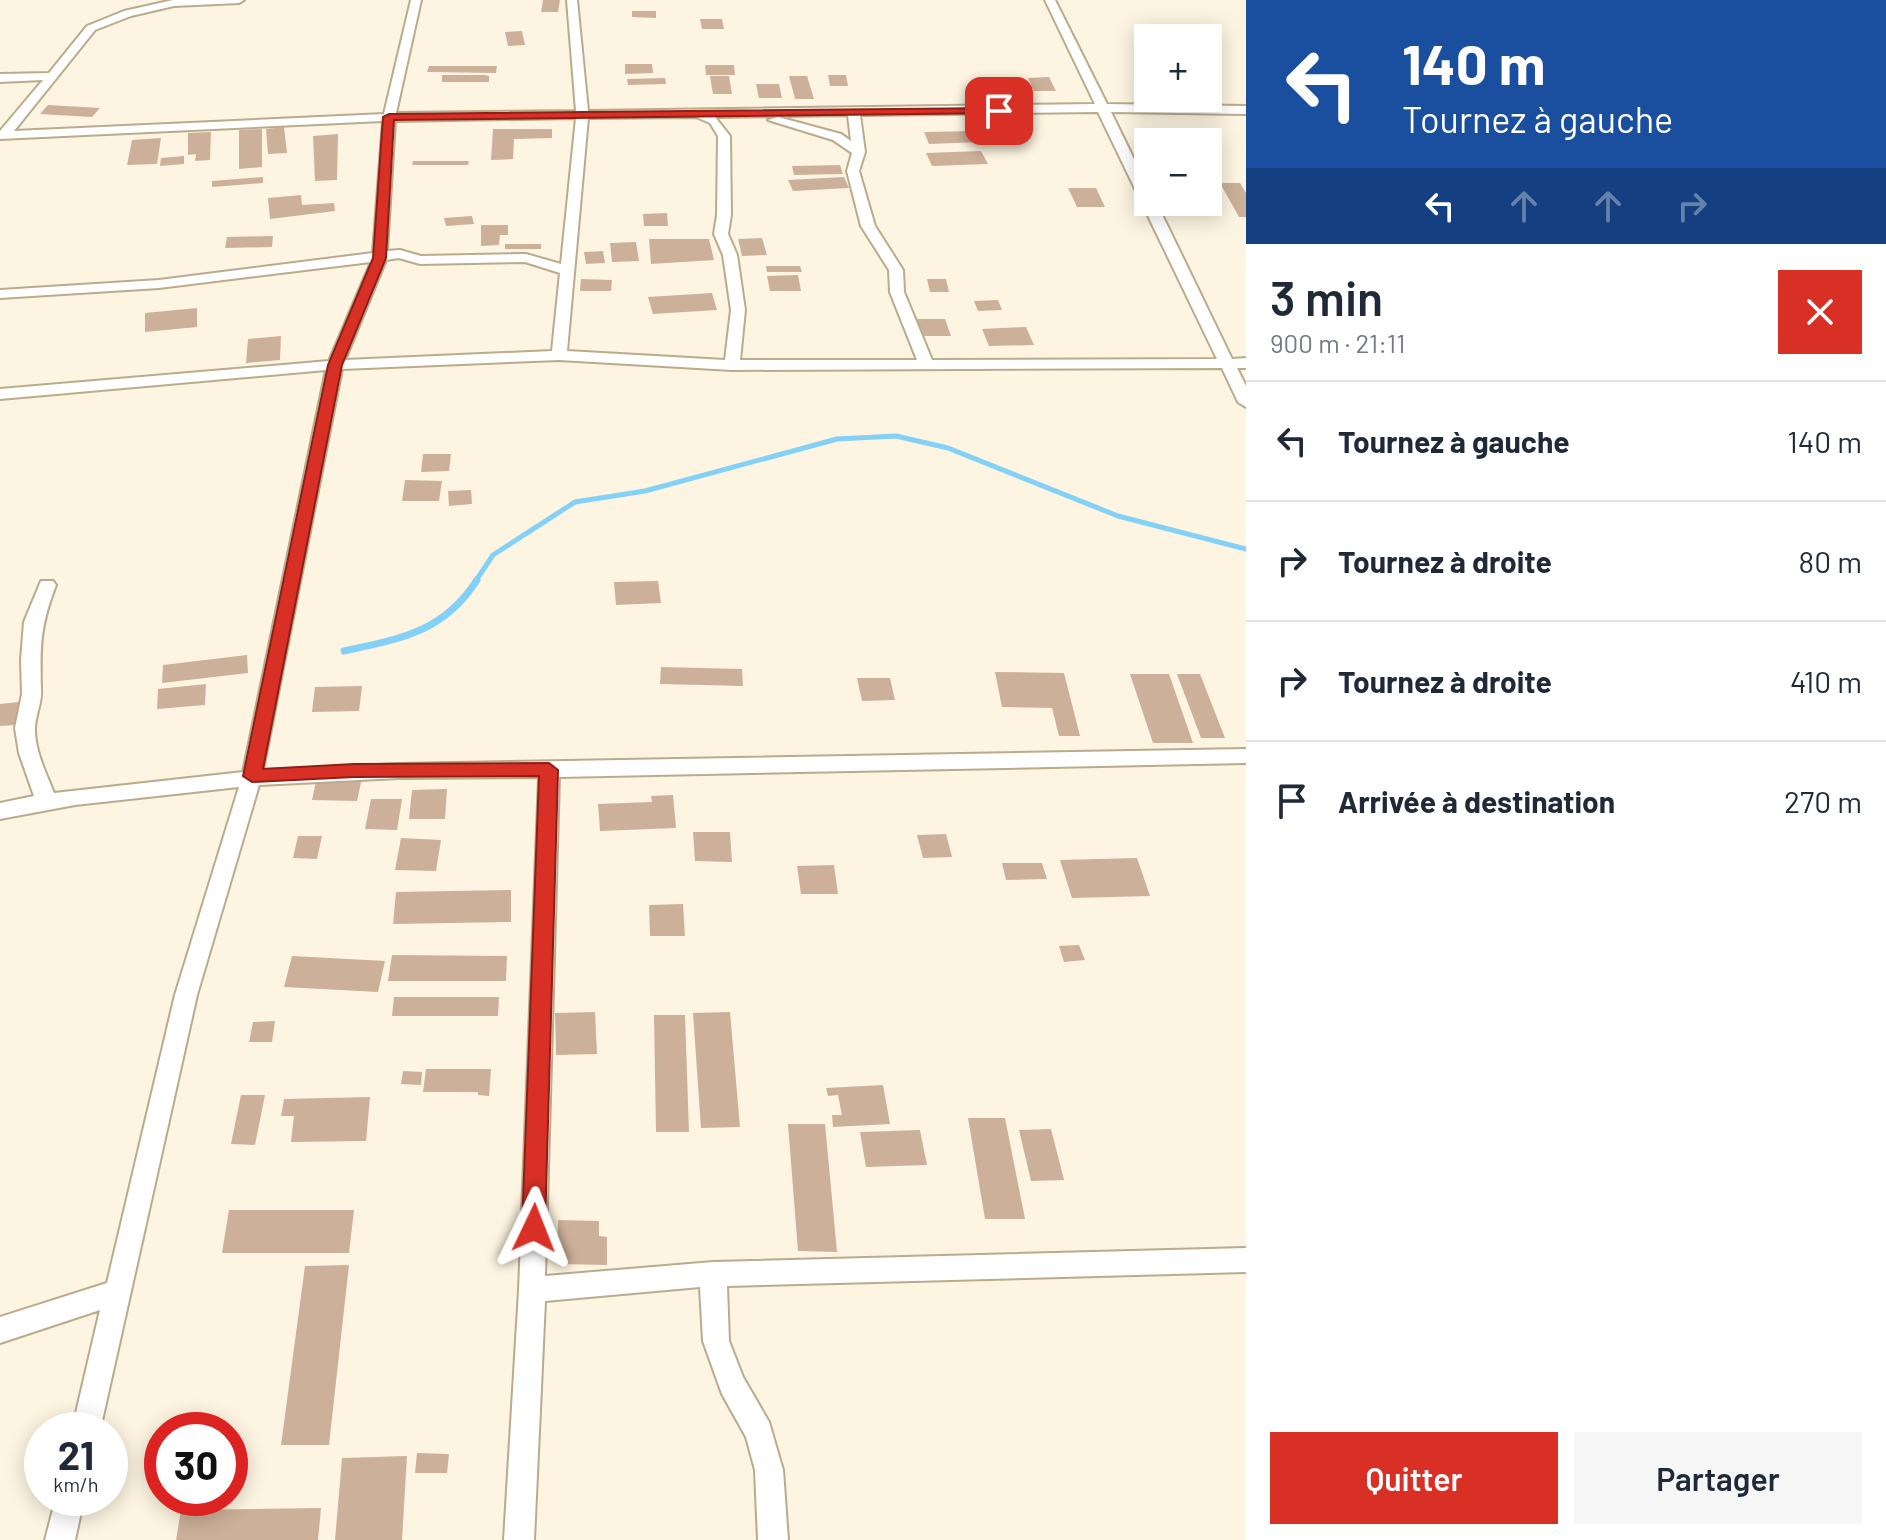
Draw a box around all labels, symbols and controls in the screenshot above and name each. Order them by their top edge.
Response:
map controls [1134,24,1222,216]
button: + [1134,24,1222,112]
text: 140 m [1402,29,1546,96]
icon: left [1270,32,1374,136]
pin [965,77,1033,145]
icon: arrive [977,89,1021,133]
text: Tournez à gauche [1402,97,1673,140]
button: − [1134,128,1222,216]
icon: left [1418,184,1462,228]
icon: ahead [1502,184,1546,228]
icon: ahead [1586,184,1630,228]
icon: right [1670,184,1714,228]
text: 3 min [1270,268,1383,326]
button: close [1778,270,1862,354]
text: 900 m · 21:11 [1270,327,1405,358]
icon: left [1270,419,1314,463]
text: Tournez à gauche [1338,423,1570,459]
text: 140 m [1787,423,1862,459]
icon: right [1270,539,1314,583]
text: Tournez à droite [1338,543,1552,579]
text: 80 m [1799,543,1862,579]
icon: right [1270,659,1314,703]
text: Tournez à droite [1338,663,1552,699]
text: 410 m [1790,663,1862,699]
icon: arrive [1270,779,1314,823]
text: Arrivée à destination [1338,783,1615,819]
text: 270 m [1784,783,1862,819]
position arrow [492,1186,576,1270]
speed limit sign: 30 [144,1412,248,1516]
text: 21 [58,1430,94,1478]
button: Quitter [1270,1432,1558,1524]
button: Partager [1574,1432,1862,1524]
text: km/h [53,1472,99,1496]

